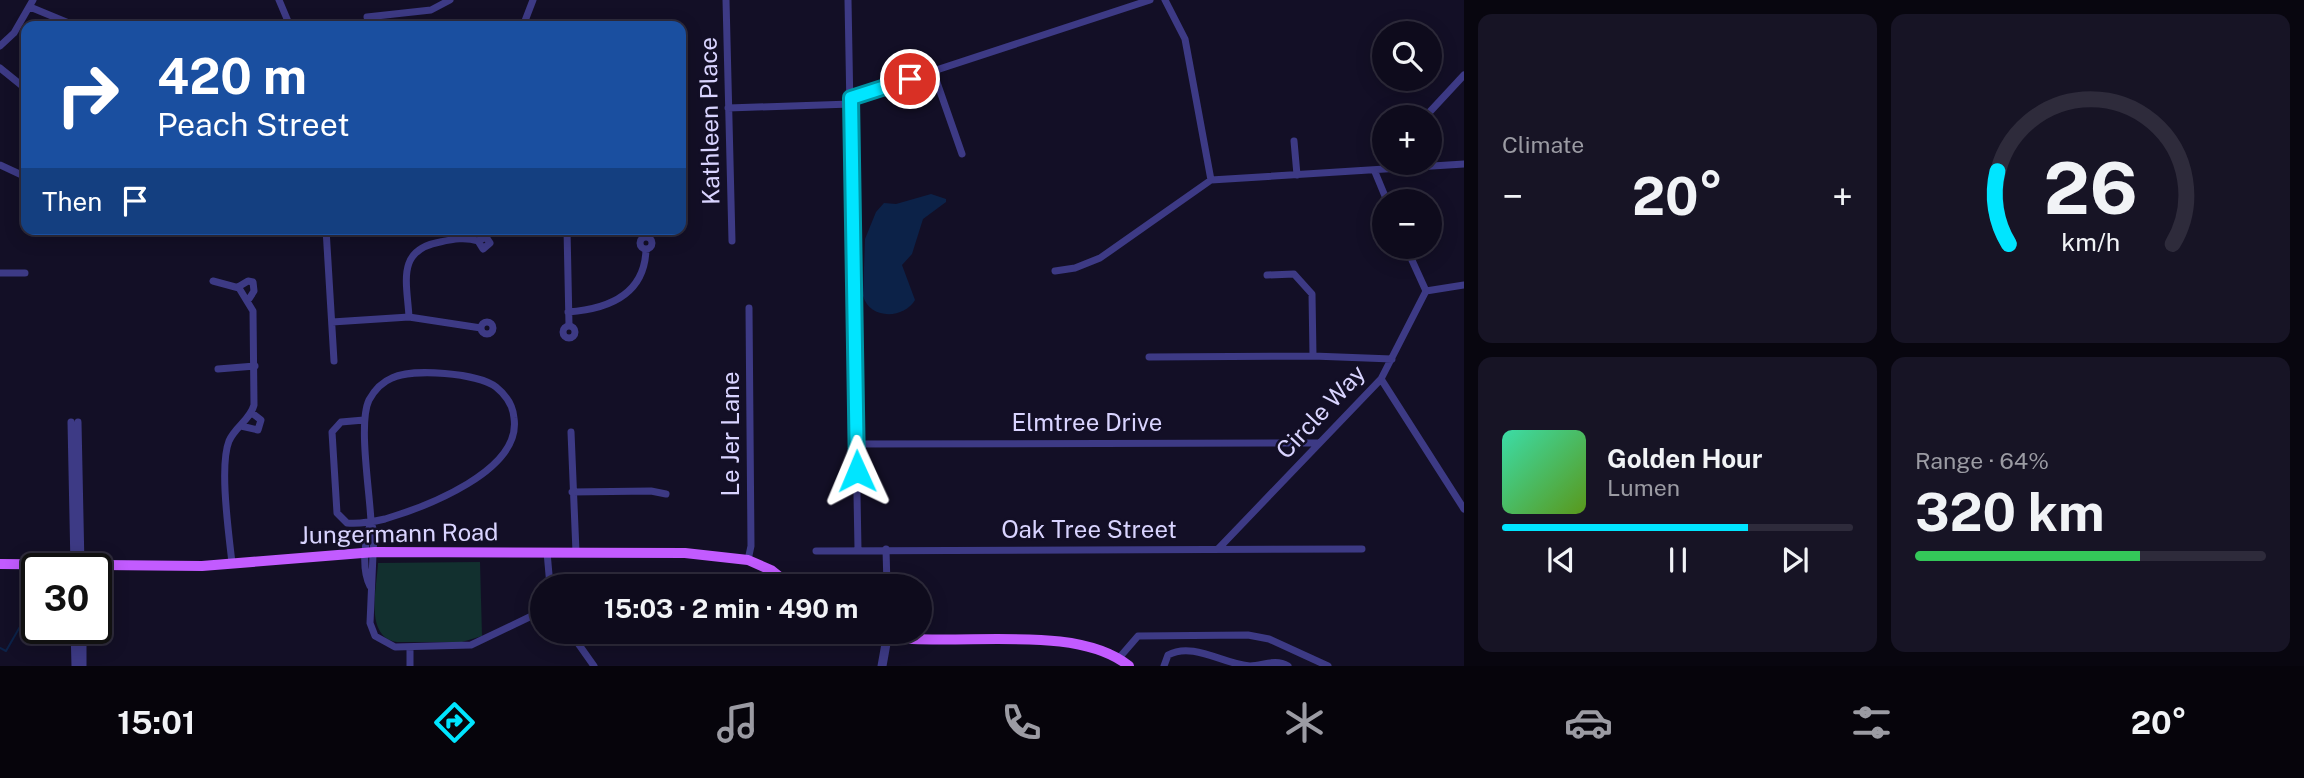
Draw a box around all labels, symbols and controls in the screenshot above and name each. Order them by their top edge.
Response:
map controls [1372,21,1442,259]
button: search [1372,21,1442,91]
street label: Kathleen Place [694,37,724,205]
text: 420 m [157,47,307,105]
icon: right [42,49,133,140]
pin [880,49,940,109]
icon: arrive [891,60,929,98]
button: + [1372,105,1442,175]
text: Peach Street [157,106,350,143]
text: Climate [1502,131,1584,158]
text: 26 [2043,146,2138,231]
text: 20° [1632,166,1723,227]
text: − [1502,174,1523,219]
text: + [1832,174,1853,219]
icon: arrive [116,182,154,220]
text: Then [42,186,102,217]
button: − [1372,189,1442,259]
text: km/h [2061,227,2120,257]
street label: Circle Way [1270,359,1371,464]
street label: Le Jer Lane [716,372,744,496]
street label: Elmtree Drive [1012,408,1162,436]
position arrow [820,434,894,508]
text: Golden Hour [1607,443,1762,474]
text: Range · 64% [1915,447,2049,474]
text: Lumen [1607,474,1680,501]
text: 320 km [1915,482,2105,543]
street label: Oak Tree Street [1001,515,1177,543]
street label: Jungermann Road [299,517,499,549]
icon: previous [1542,541,1580,579]
icon: pause [1659,541,1697,579]
icon: next [1776,541,1814,579]
speed limit sign: 30 [21,553,112,644]
text: 15:03 · 2 min · 490 m [604,593,858,624]
icon: directions [430,698,479,747]
icon: music [713,698,762,747]
icon: phone [997,698,1046,747]
icon: climate [1280,698,1329,747]
icon: car [1564,698,1613,747]
icon: filters [1847,698,1896,747]
text: 15:01 [117,704,195,741]
text: 20° [2131,704,2187,741]

